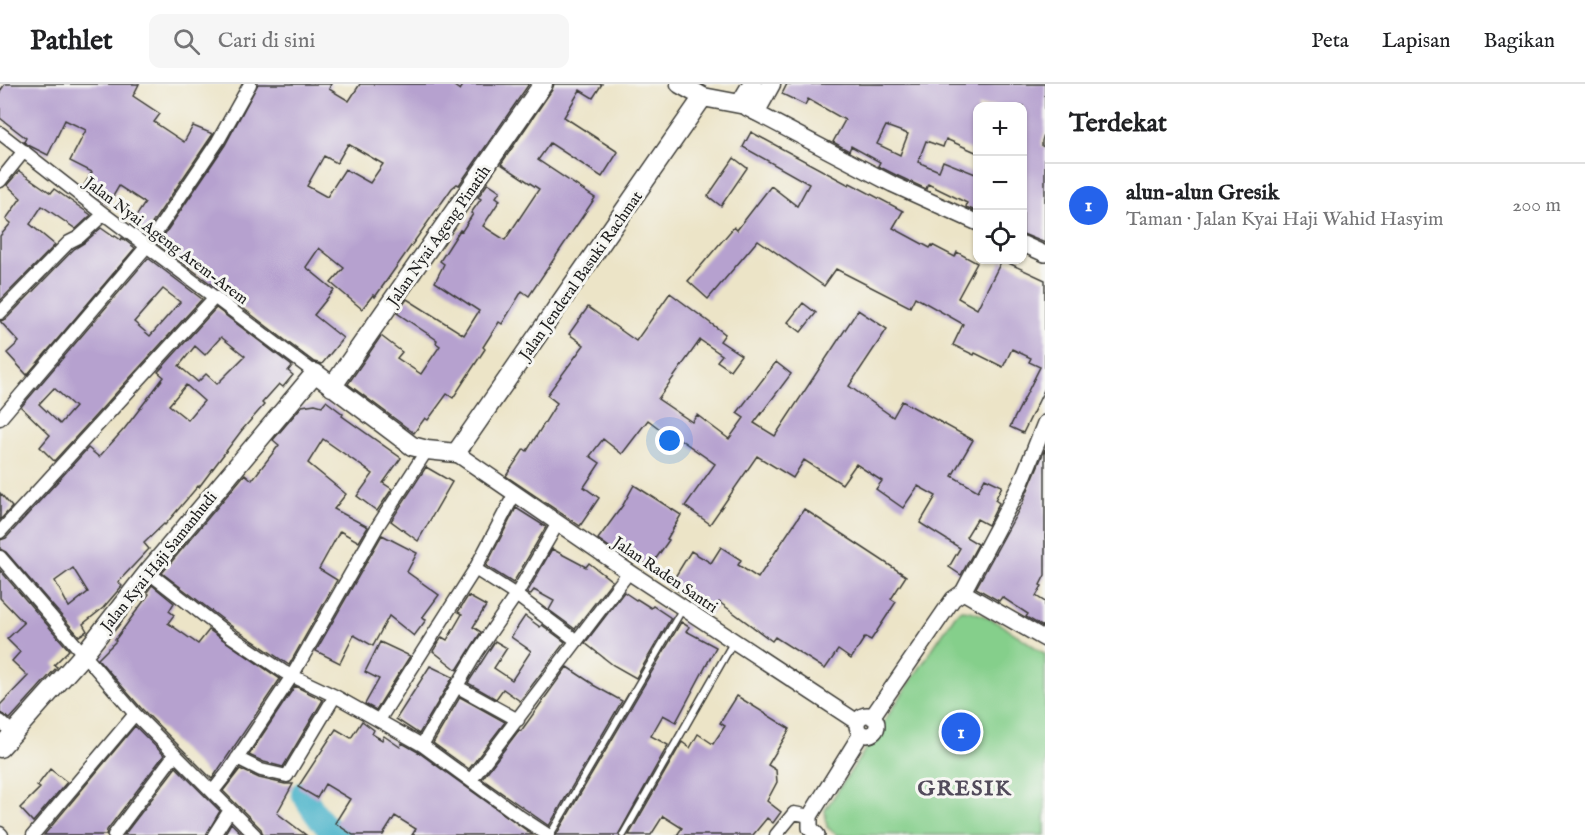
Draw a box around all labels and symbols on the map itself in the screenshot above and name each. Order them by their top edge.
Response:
street label: Jalan Nyai Ageng Pinatih [382,162,496,312]
street label: Jalan Nyai Ageng Arem-Arem [78,172,252,310]
street label: Jalan Jenderal Basuki Rachmat [514,187,648,366]
your location [655,426,684,455]
street label: Jalan Kyai Haji Samanhudi [96,488,222,638]
street label: Jalan Raden Santri [607,532,721,618]
pin: 1 [942,710,980,754]
district label: GRESIK [918,775,1012,803]

